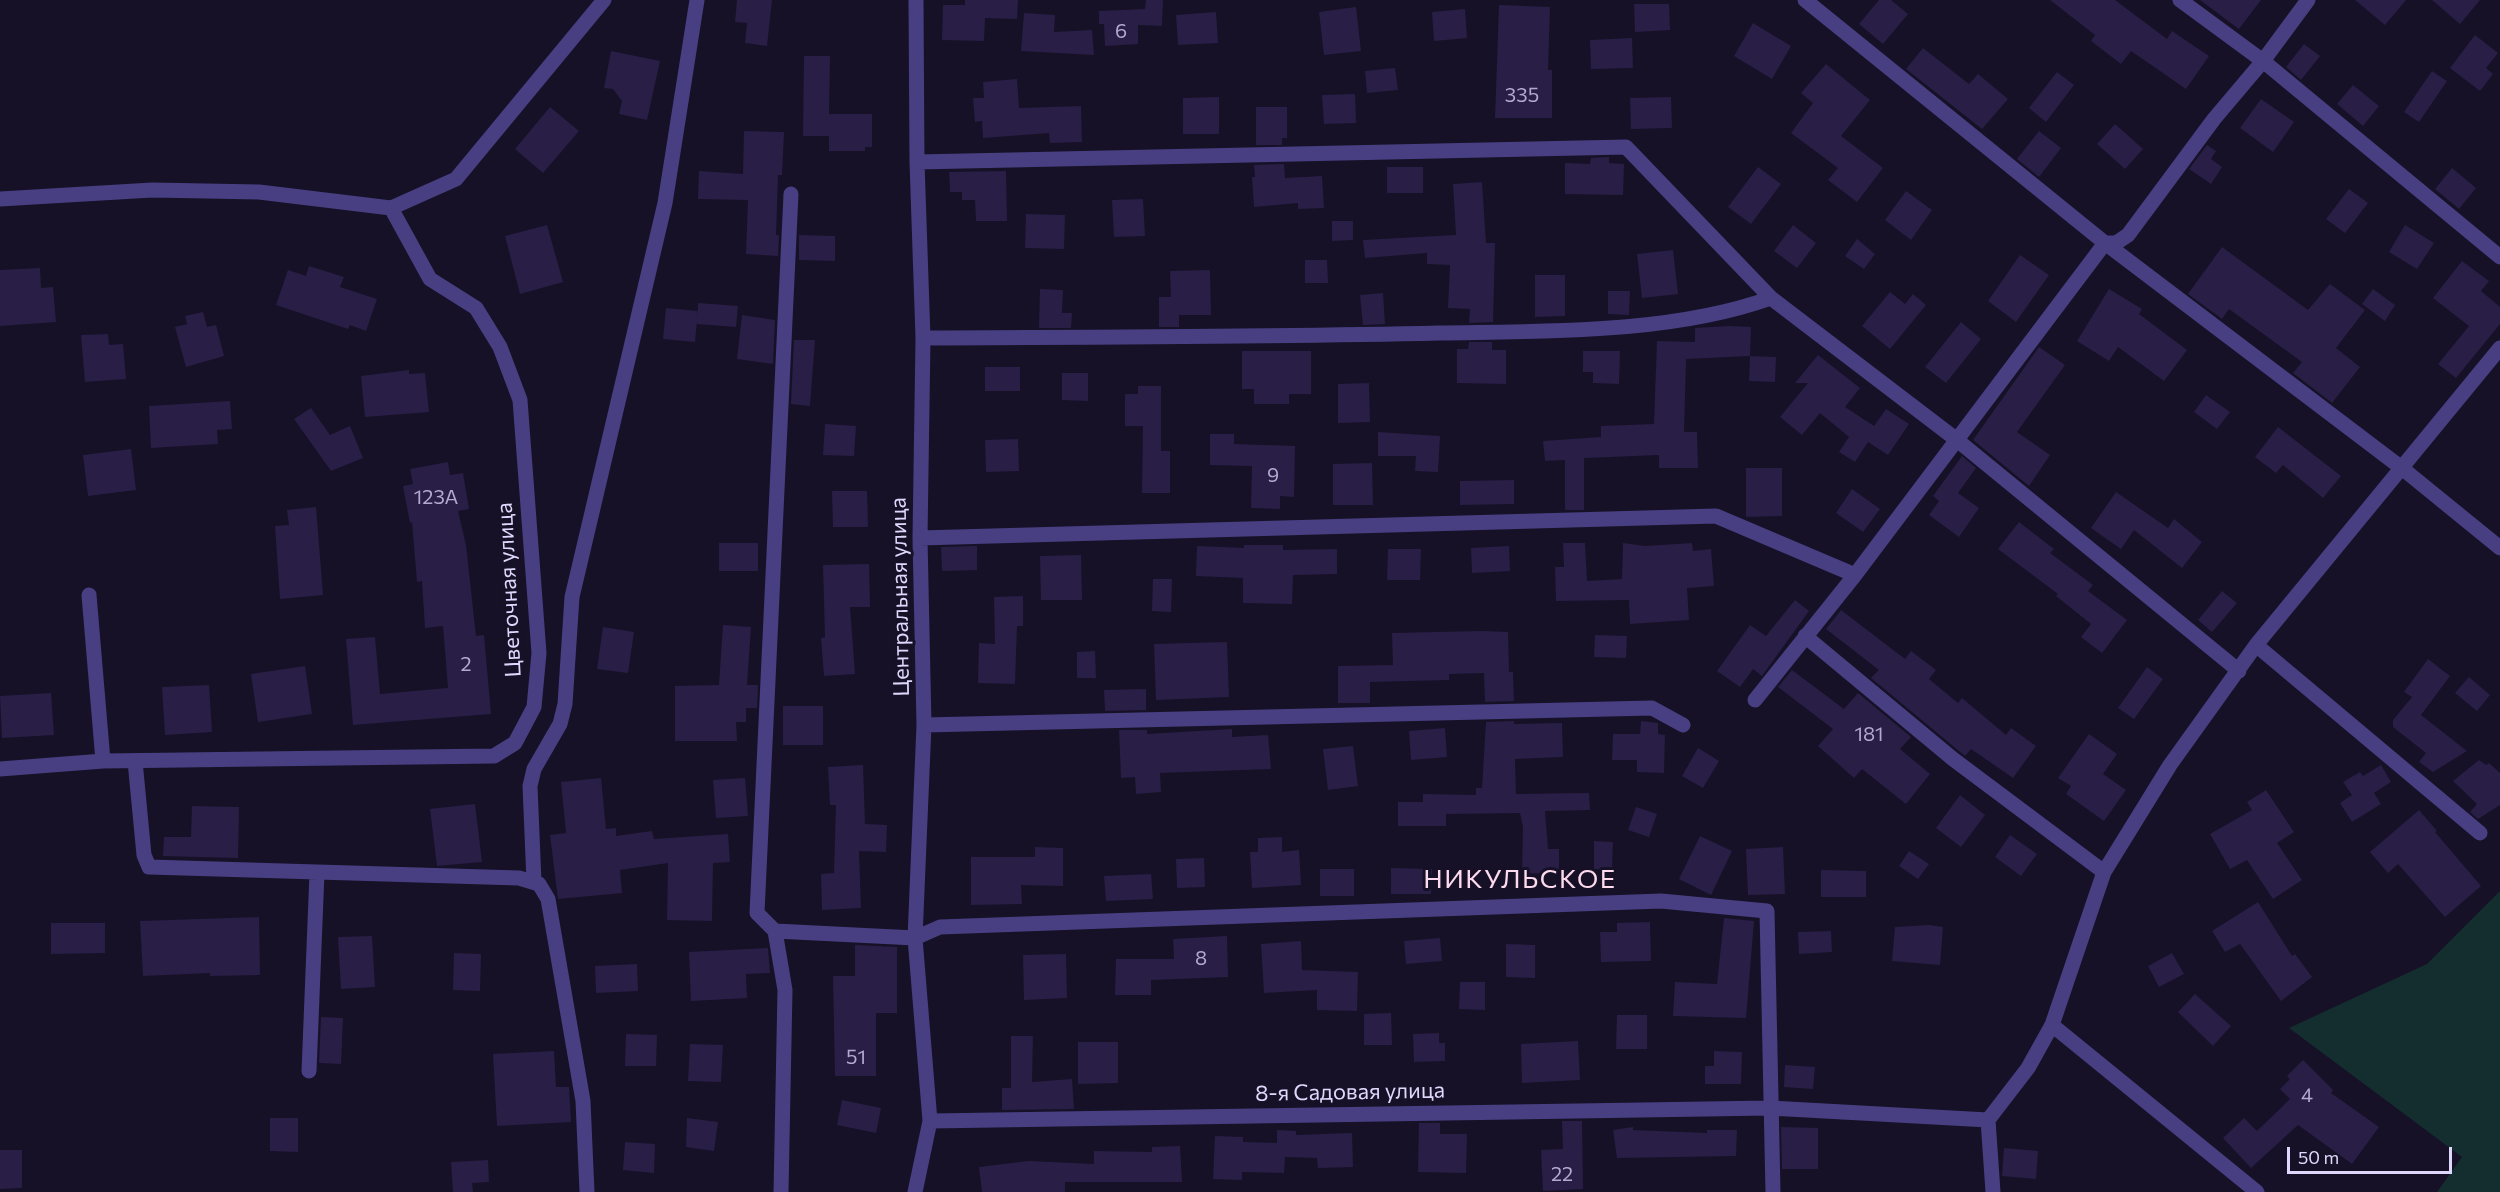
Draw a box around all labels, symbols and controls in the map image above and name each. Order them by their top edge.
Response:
house number: 6 [1115,19,1127,43]
house number: 335 [1505,83,1539,107]
house number: 9 [1267,463,1279,487]
house number: 123А [414,485,458,509]
street label: Центральная улица [885,497,915,697]
street label: Цветочная улица [491,502,527,678]
house number: 2 [460,652,472,676]
house number: 181 [1854,722,1884,746]
district label: НИКУЛЬСКОЕ [1423,863,1617,895]
house number: 8 [1195,946,1207,970]
house number: 51 [846,1045,866,1069]
street label: 8-я Садовая улица [1255,1077,1445,1107]
house number: 4 [2301,1083,2313,1107]
scale bar [2290,1135,2455,1173]
text: 50 m [2298,1146,2339,1168]
house number: 22 [1551,1162,1573,1186]

